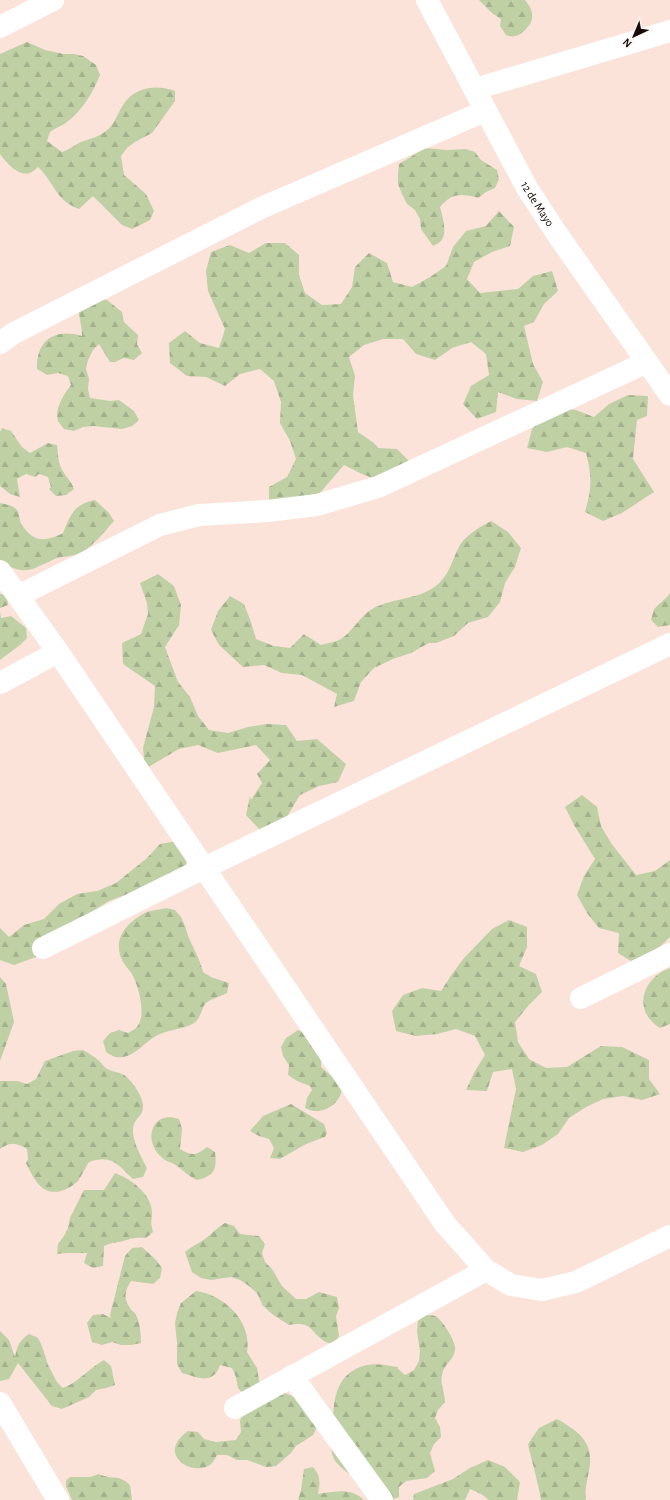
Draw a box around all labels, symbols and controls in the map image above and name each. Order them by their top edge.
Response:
north arrow [614,16,654,56]
text: N [621,36,634,49]
street label: 12 de Mayo [519,180,556,229]

